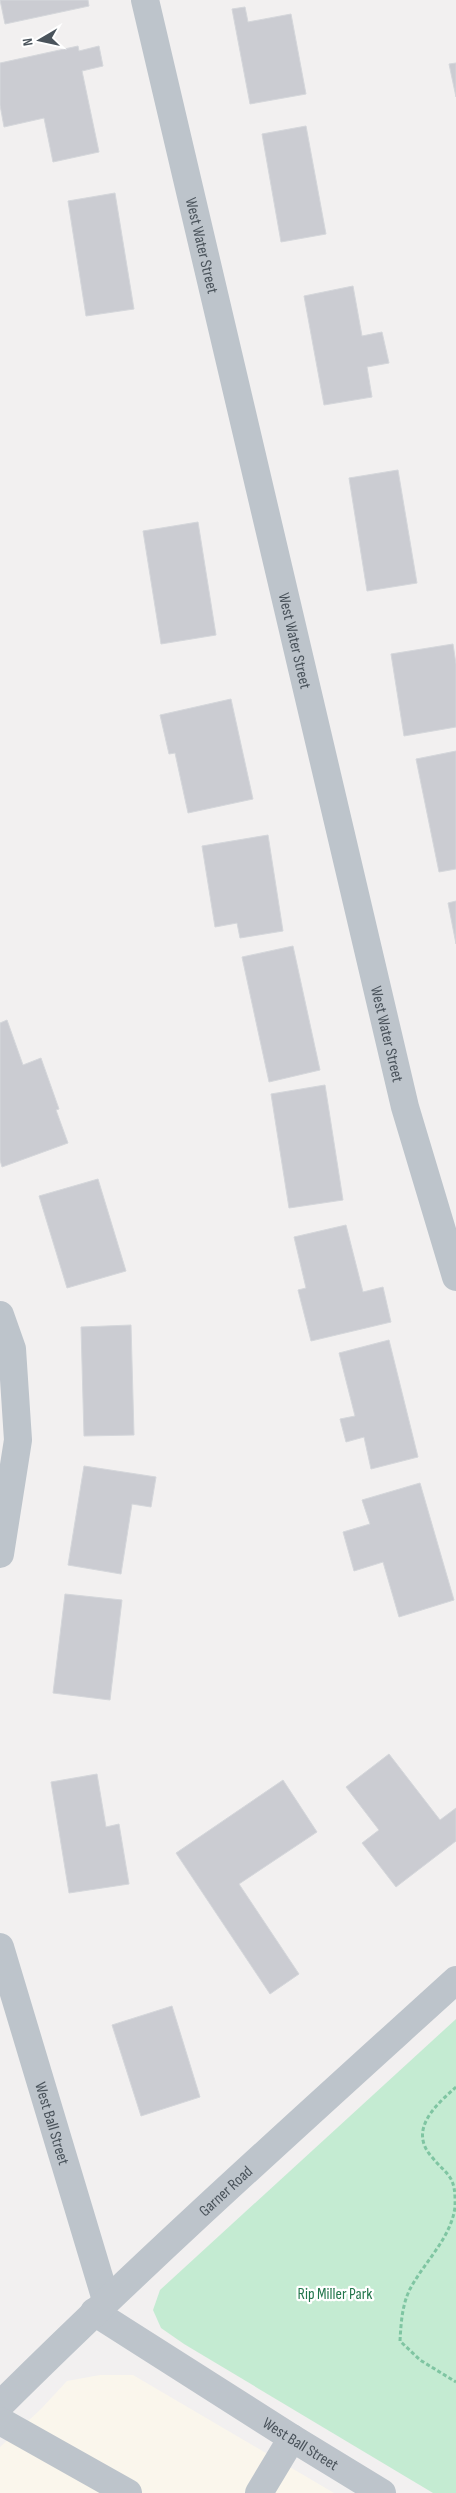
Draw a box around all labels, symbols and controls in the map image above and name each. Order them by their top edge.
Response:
north arrow [15,15,65,65]
text: N [19,37,37,47]
street label: West Water Street [181,196,222,296]
street label: West Water Street [274,591,314,691]
street label: West Water Street [366,984,407,1084]
street label: West Ball Street [30,2080,73,2167]
street label: Garner Road [196,2162,257,2221]
park label: Rip Miller Park [298,2285,372,2304]
street label: West Ball Street [259,2414,342,2475]

